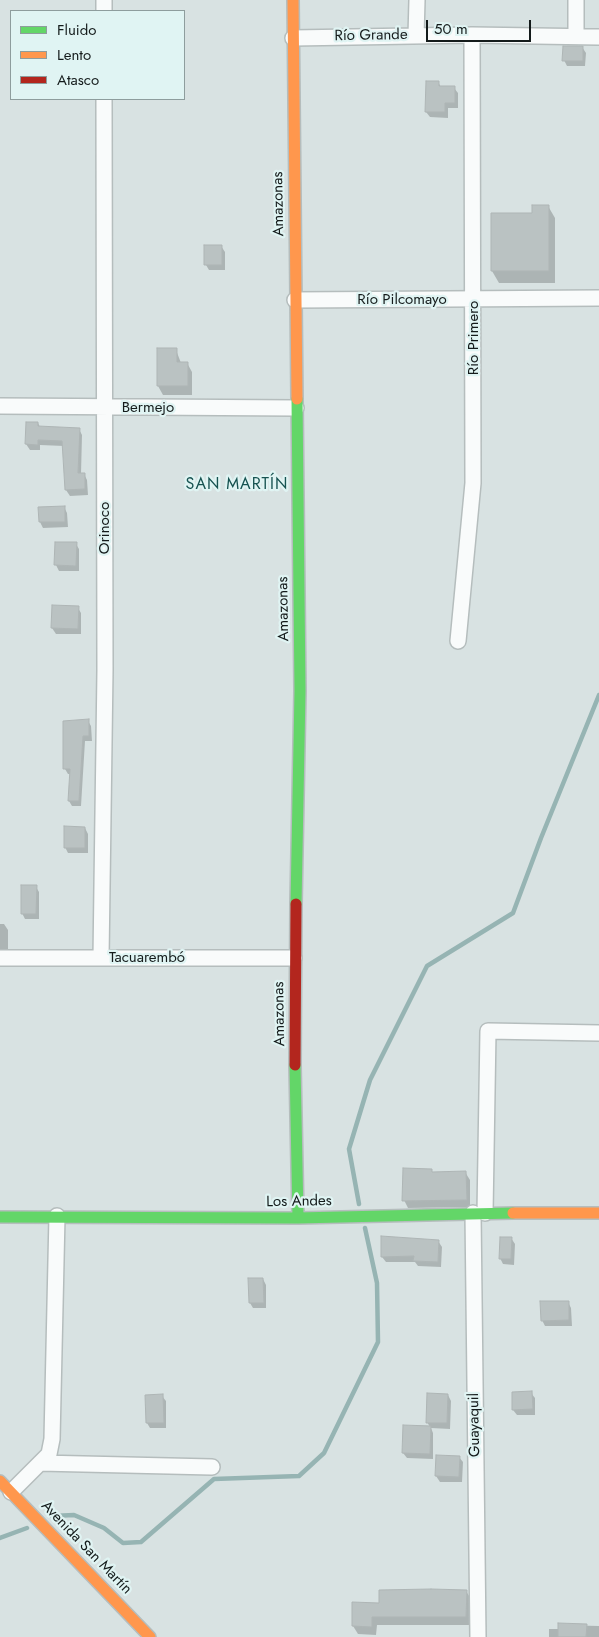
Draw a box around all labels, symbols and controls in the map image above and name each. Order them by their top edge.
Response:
legend [10,10,185,100]
scale bar [429,10,534,42]
text: 50 m [434,18,468,40]
text: Fluido [57,19,96,41]
street label: Río Grande [334,26,408,46]
text: Lento [57,44,91,66]
text: Atasco [57,69,99,91]
street label: Amazonas [269,171,289,237]
street label: Río Pilcomayo [357,291,447,309]
street label: Río Primero [465,301,483,375]
street label: Bermejo [122,399,174,417]
district label: SAN MARTÍN [184,475,290,495]
street label: Orinoco [96,502,114,554]
street label: Amazonas [274,576,294,642]
street label: Tacuarembó [109,949,185,967]
street label: Amazonas [270,981,290,1047]
street label: Los Andes [266,1192,332,1212]
street label: Guayaquil [465,1393,485,1457]
street label: Avenida San Martín [37,1498,135,1598]

